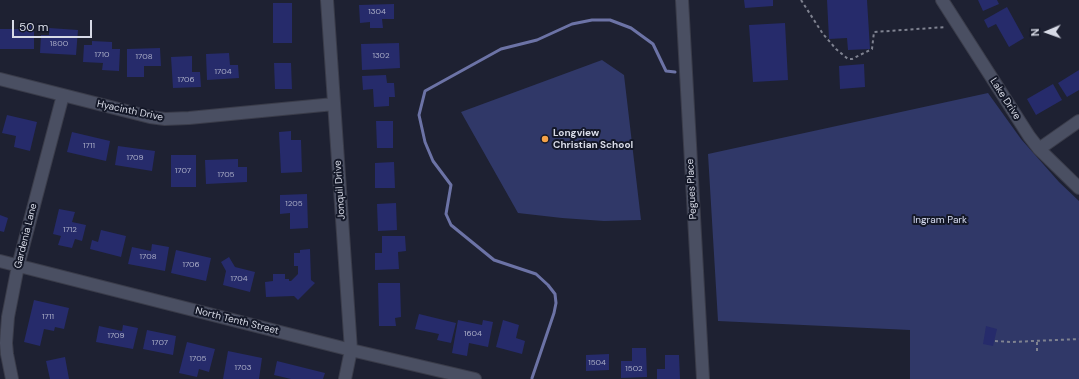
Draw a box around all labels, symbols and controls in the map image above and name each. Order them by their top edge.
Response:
house number: 1304 [368,7,386,17]
scale bar [14,12,94,38]
north arrow [1027,12,1067,52]
text: 50 m [19,19,48,35]
text: N [1028,28,1042,37]
house number: 1800 [50,39,68,49]
house number: 1710 [95,50,109,60]
house number: 1302 [372,51,390,61]
house number: 1708 [136,52,152,62]
house number: 1704 [215,67,231,77]
house number: 1706 [177,75,195,85]
street label: Lake Drive [987,76,1023,122]
street label: Hyacinth Drive [96,98,164,124]
place label: Longview Christian School [553,127,633,150]
marker: Longview Christian School [540,134,550,144]
house number: 1711 [83,141,95,151]
house number: 1709 [126,153,144,163]
street label: Pegues Place [684,158,700,220]
street label: Jonquil Drive [332,160,348,220]
house number: 1707 [175,166,191,176]
house number: 1705 [217,170,235,180]
house number: 1205 [285,199,303,209]
street label: Gardenia Lane [12,202,40,270]
park label: Ingram Park [913,214,967,226]
house number: 1712 [63,225,77,235]
house number: 1708 [140,252,156,262]
house number: 1706 [182,260,200,270]
house number: 1704 [231,274,247,284]
street label: North Tenth Street [194,305,280,337]
house number: 1711 [42,312,54,322]
house number: 1604 [464,329,482,339]
house number: 1709 [107,331,125,341]
house number: 1707 [152,338,168,348]
house number: 1705 [189,354,207,364]
house number: 1504 [588,358,606,368]
house number: 1703 [235,363,251,373]
house number: 1502 [625,364,643,374]

